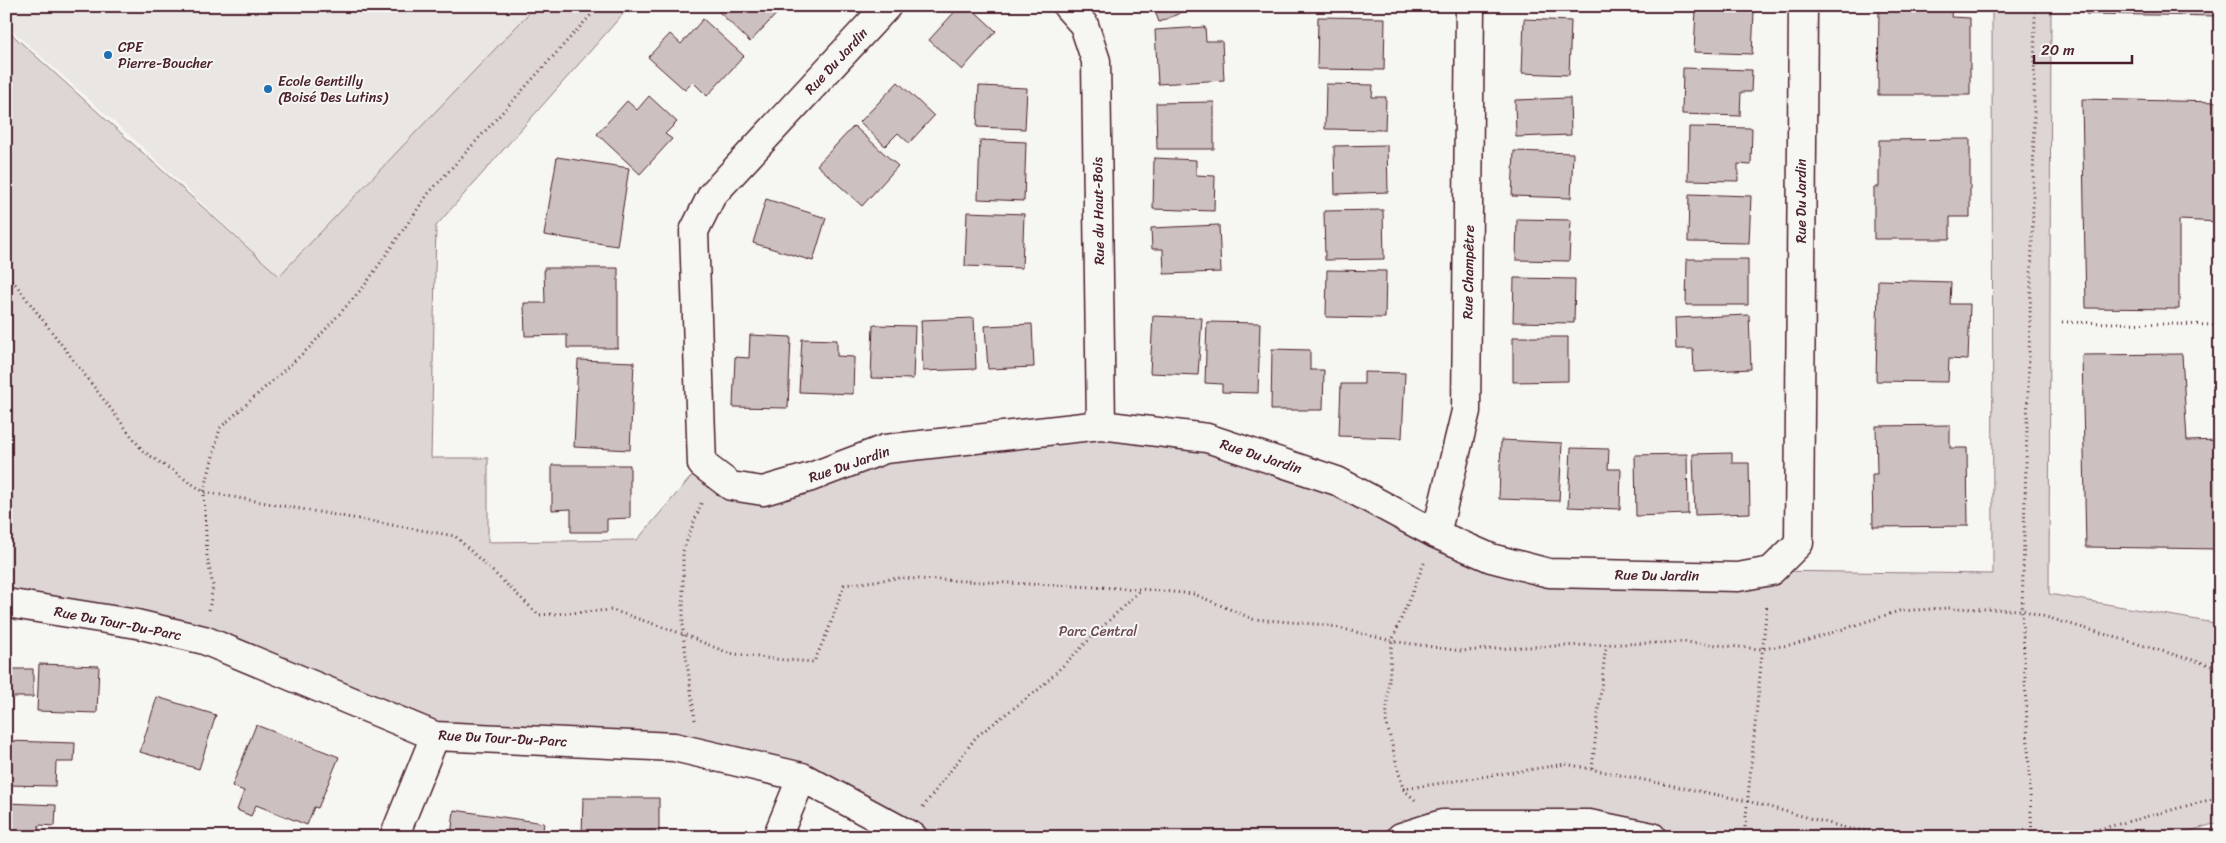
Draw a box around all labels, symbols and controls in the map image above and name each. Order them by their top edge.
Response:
street label: Rue Du Jardin [798,22,875,101]
scale bar [2034,32,2131,64]
place label: CPE Pierre-Boucher [118,35,214,76]
text: 20 m [2041,37,2075,63]
marker: CPE Pierre-Boucher [102,49,114,61]
place label: Ecole Gentilly (Boisé Des Lutins) [278,69,389,110]
marker: Ecole Gentilly (Boisé Des Lutins) [262,83,274,95]
street label: Rue du Haut-Bois [1085,157,1112,265]
street label: Rue Du Jardin [1789,158,1814,243]
street label: Rue Champêtre [1455,225,1482,319]
street label: Rue Du Jardin [1217,432,1305,482]
street label: Rue Du Jardin [805,439,894,490]
street label: Rue Du Jardin [1615,562,1700,589]
street label: Rue Du Tour-Du-Parc [52,599,184,648]
park label: Parc Central [1059,619,1138,644]
street label: Rue Du Tour-Du-Parc [438,723,568,754]

